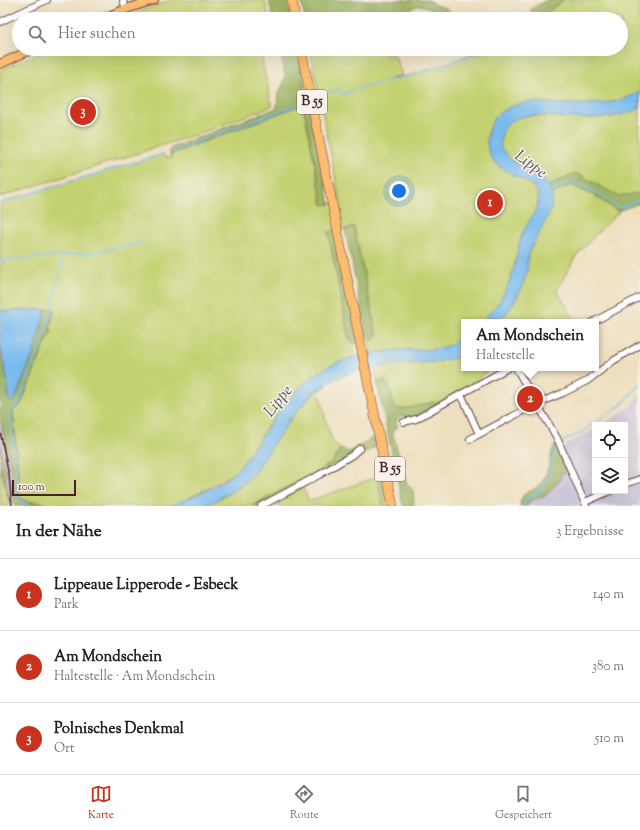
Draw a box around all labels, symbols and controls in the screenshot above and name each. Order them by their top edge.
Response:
search box [12,12,628,56]
icon: search [26,23,48,45]
text: Hier suchen [58,24,136,45]
road number: B 55 [297,90,327,114]
pin: 3 [70,97,96,127]
water label: Lippe [509,145,551,185]
your location [389,181,409,201]
pin: 1 [477,188,503,218]
popup [461,319,599,371]
text: Am Mondschein [476,326,584,347]
text: Haltestelle [476,347,535,365]
water label: Lippe [259,381,299,423]
pin: 2 [517,384,543,414]
map controls [592,422,628,494]
button: locate [592,422,628,458]
road number: B 55 [375,457,405,481]
button: layers [592,458,628,494]
scale bar [12,478,76,497]
text: 100 m [18,479,45,495]
text: In der Nähe [16,520,102,544]
text: 3 Ergebnisse [556,523,624,541]
text: Lippeaue Lipperode - Esbeck [54,575,239,596]
text: 1 [27,586,31,604]
text: 140 m [593,586,624,604]
text: Park [54,596,79,614]
text: Am Mondschein [54,647,162,668]
text: 2 [26,658,32,676]
text: 380 m [592,658,624,676]
text: Haltestelle · Am Mondschein [54,668,216,686]
text: Polnisches Denkmal [54,719,184,740]
text: 3 [26,730,32,748]
text: 510 m [595,730,624,748]
text: Ort [54,740,74,758]
tab: Karte [88,783,114,823]
tab: Route [290,783,319,823]
tab: Gespeichert [495,783,552,823]

